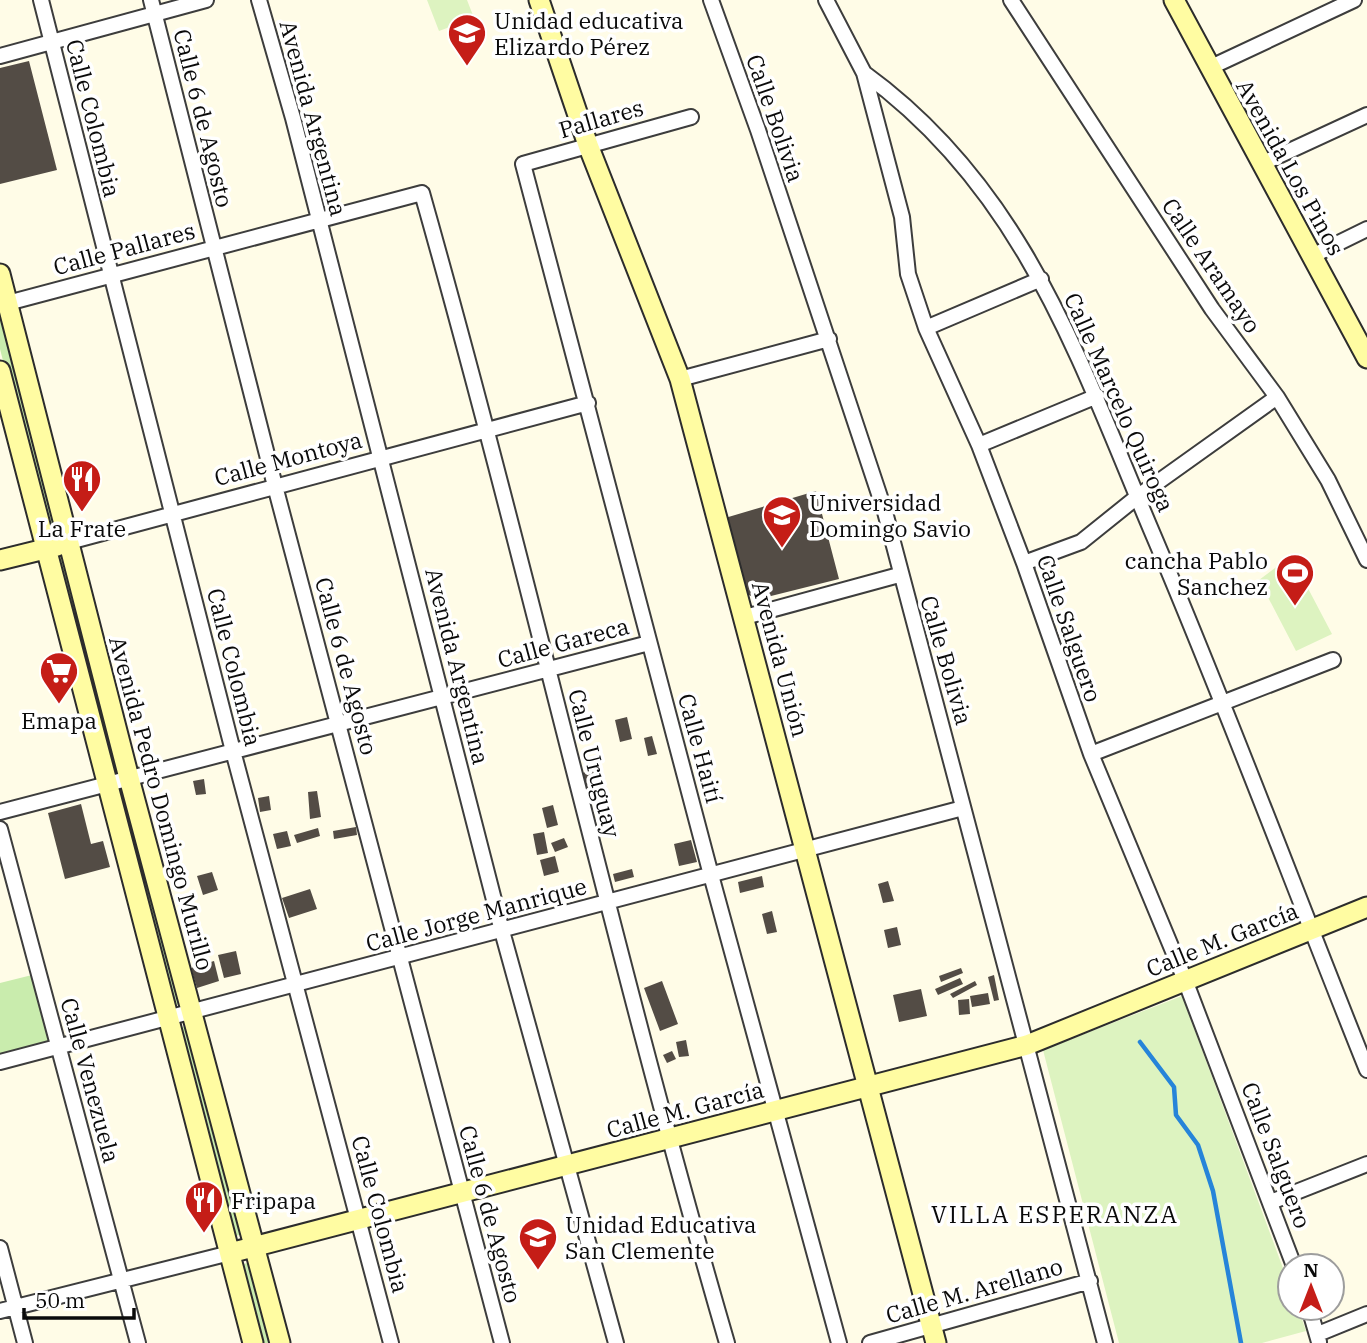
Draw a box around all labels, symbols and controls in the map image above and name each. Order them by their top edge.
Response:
place label: Unidad educativa Elizardo Pérez [494,5,684,61]
school or university icon: Unidad educativa Elizardo Pérez [446,12,488,67]
street label: Avenida Argentina [273,17,355,219]
street label: Calle 6 de Agosto [167,26,241,210]
street label: Calle Colombia [60,36,128,200]
street label: Calle Bolivia [740,50,812,186]
street label: Avenida Los Pinos [1230,74,1352,260]
street label: Pallares [555,92,647,144]
street label: Calle Aramayo [1156,192,1268,338]
street label: Calle Pallares [50,215,198,281]
street label: Calle Marcelo Quiroga [1058,288,1182,516]
street label: Calle Montoya [211,424,365,492]
restaurant icon: La Frate [61,458,103,513]
place label: Universidad Domingo Savio [809,487,971,543]
school or university icon: Universidad Domingo Savio [761,494,803,549]
place label: La Frate [38,513,126,543]
place label: cancha Pablo Sanchez [1125,545,1268,601]
street label: Calle Salguero [1031,550,1109,706]
sports icon: cancha Pablo Sanchez [1274,552,1316,607]
street label: Avenida Argentina [419,565,497,767]
street label: Calle 6 de Agosto [309,574,385,758]
street label: Avenida Unión [746,578,816,740]
street label: Calle Colombia [201,585,269,749]
street label: Calle Bolivia [914,592,980,728]
street label: Calle Gareca [494,610,632,674]
street label: Avenida Pedro Domingo Murillo [103,633,221,973]
supermarket icon: Emapa [38,650,80,705]
street label: Calle Uruguay [562,686,628,841]
street label: Calle Haití [672,690,730,806]
place label: Emapa [21,705,97,735]
street label: Calle Jorge Manrique [362,870,590,958]
street label: Calle M. García [1142,895,1302,983]
street label: Calle Venezuela [55,994,127,1166]
street label: Calle M. García [603,1074,767,1144]
street label: Calle Salguero [1235,1078,1319,1232]
street label: Calle 6 de Agosto [453,1122,529,1306]
street label: Calle Colombia [346,1132,416,1296]
restaurant icon: Fripapa [183,1179,225,1234]
place label: Fripapa [231,1185,316,1215]
district label: VILLA ESPERANZA [931,1198,1179,1230]
place label: Unidad Educativa San Clemente [565,1209,756,1265]
school or university icon: Unidad Educativa San Clemente [517,1216,559,1271]
street label: Calle M. Arellano [882,1250,1066,1330]
north arrow [1276,1252,1346,1322]
text: N [1303,1258,1319,1282]
scale bar [24,1276,135,1320]
text: 50 m [35,1286,85,1314]

